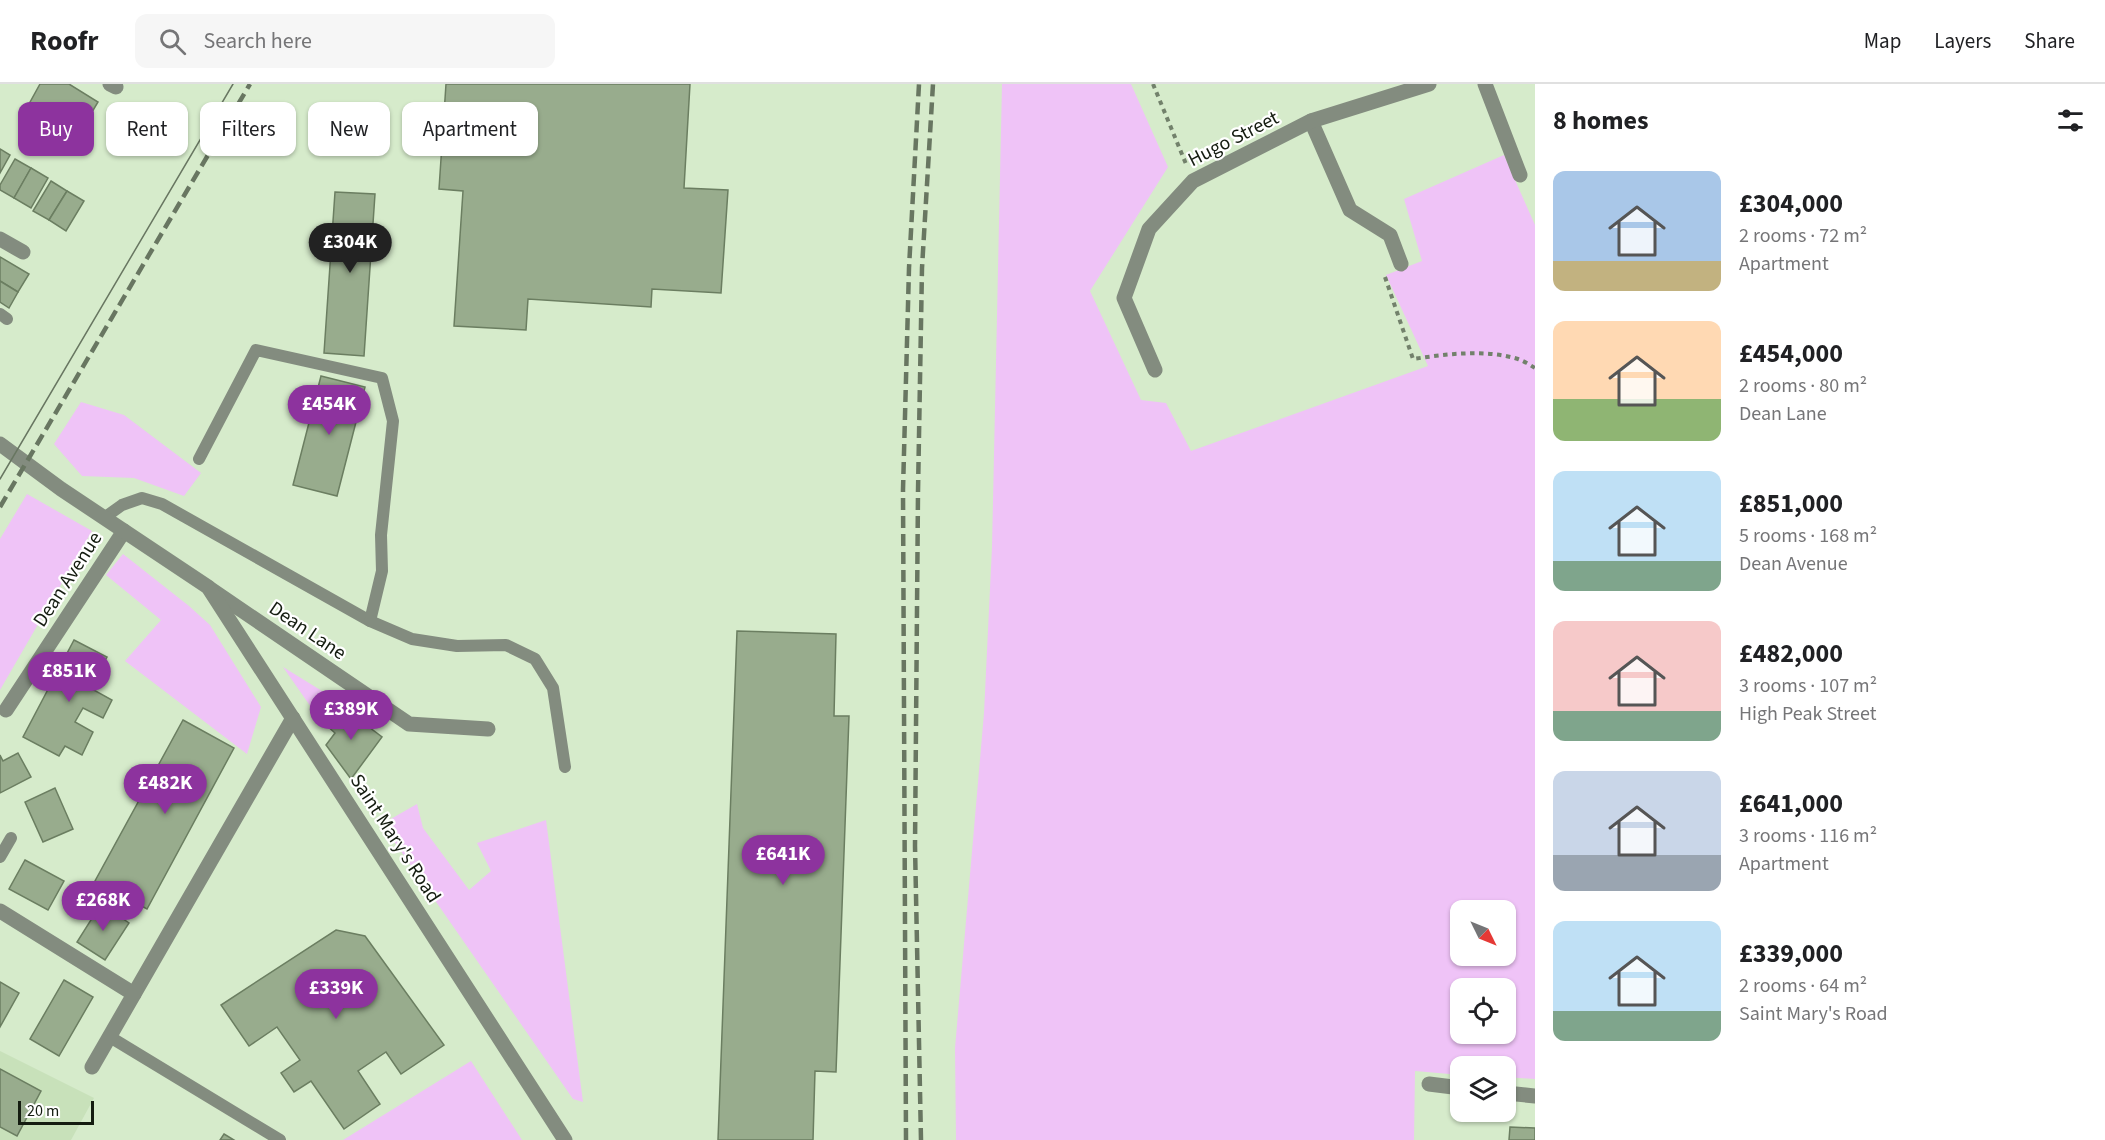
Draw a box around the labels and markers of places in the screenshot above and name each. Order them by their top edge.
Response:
pin: £304K [308,223,392,274]
pin: £454K [287,385,371,436]
pin: £851K [27,652,111,703]
pin: £389K [309,690,393,741]
pin: £482K [123,764,207,815]
pin: £641K [741,835,825,886]
pin: £268K [61,881,145,932]
pin: £339K [294,969,378,1020]

